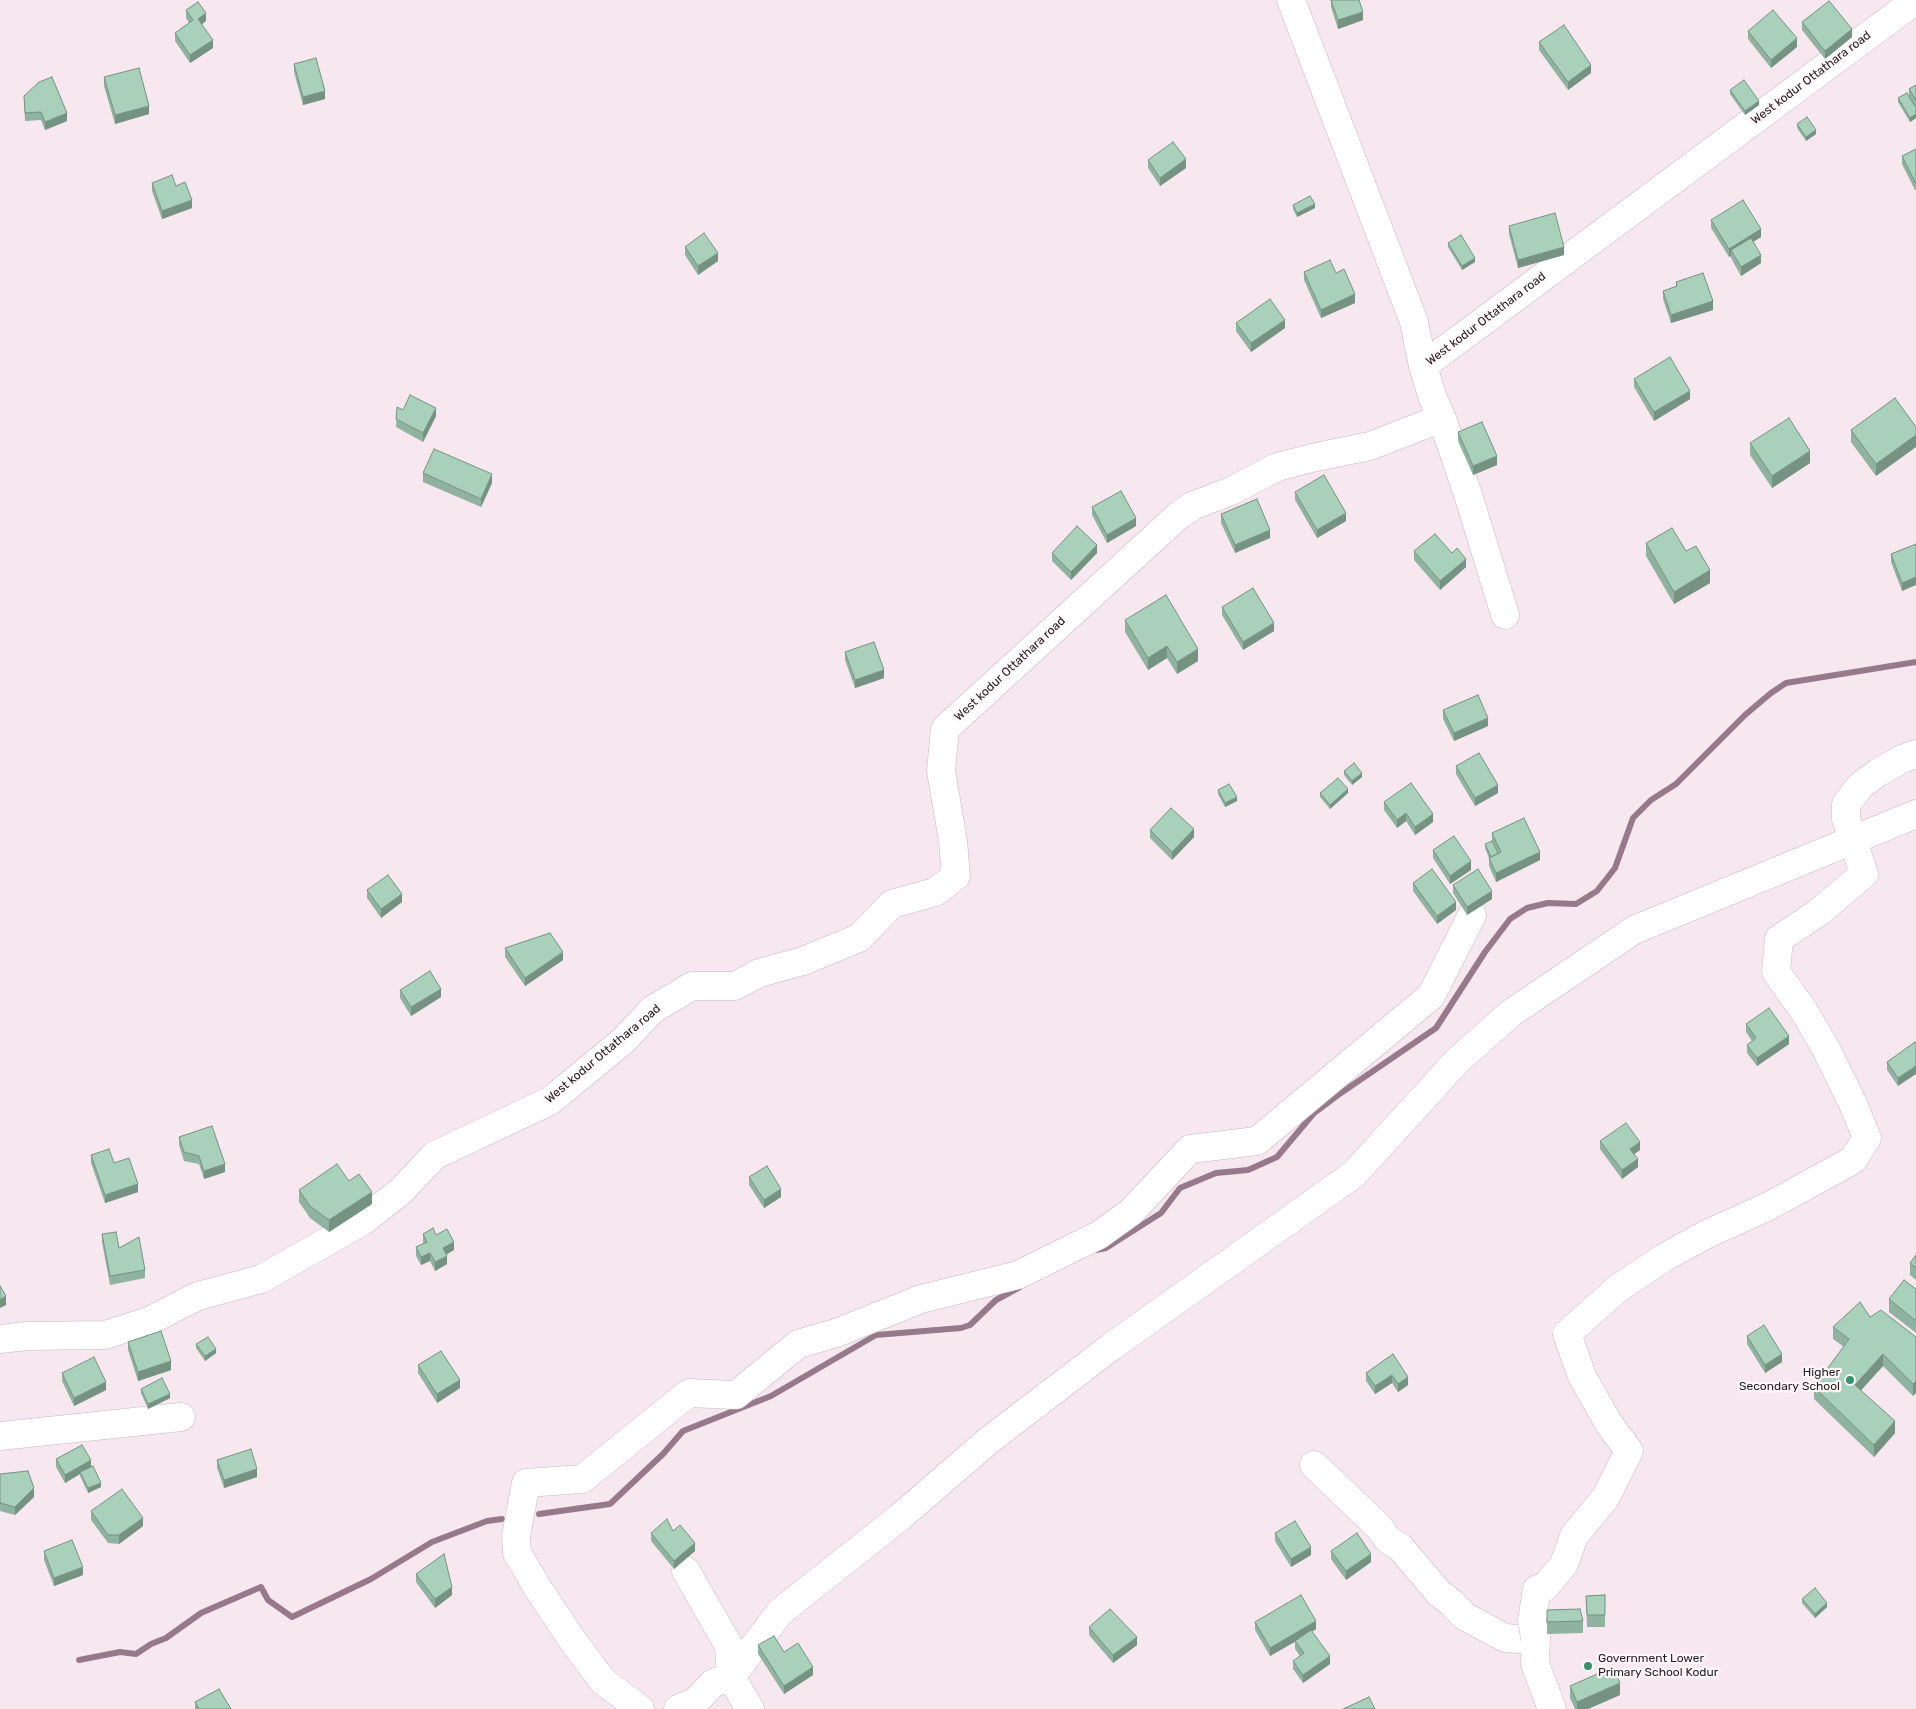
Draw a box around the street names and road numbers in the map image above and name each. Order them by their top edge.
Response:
street label: West kodur Ottathara road [1748,28,1874,128]
street label: West kodur Ottathara road [1423,269,1549,369]
street label: West kodur Ottathara road [952,614,1068,724]
street label: West kodur Ottathara road [542,1001,664,1107]

